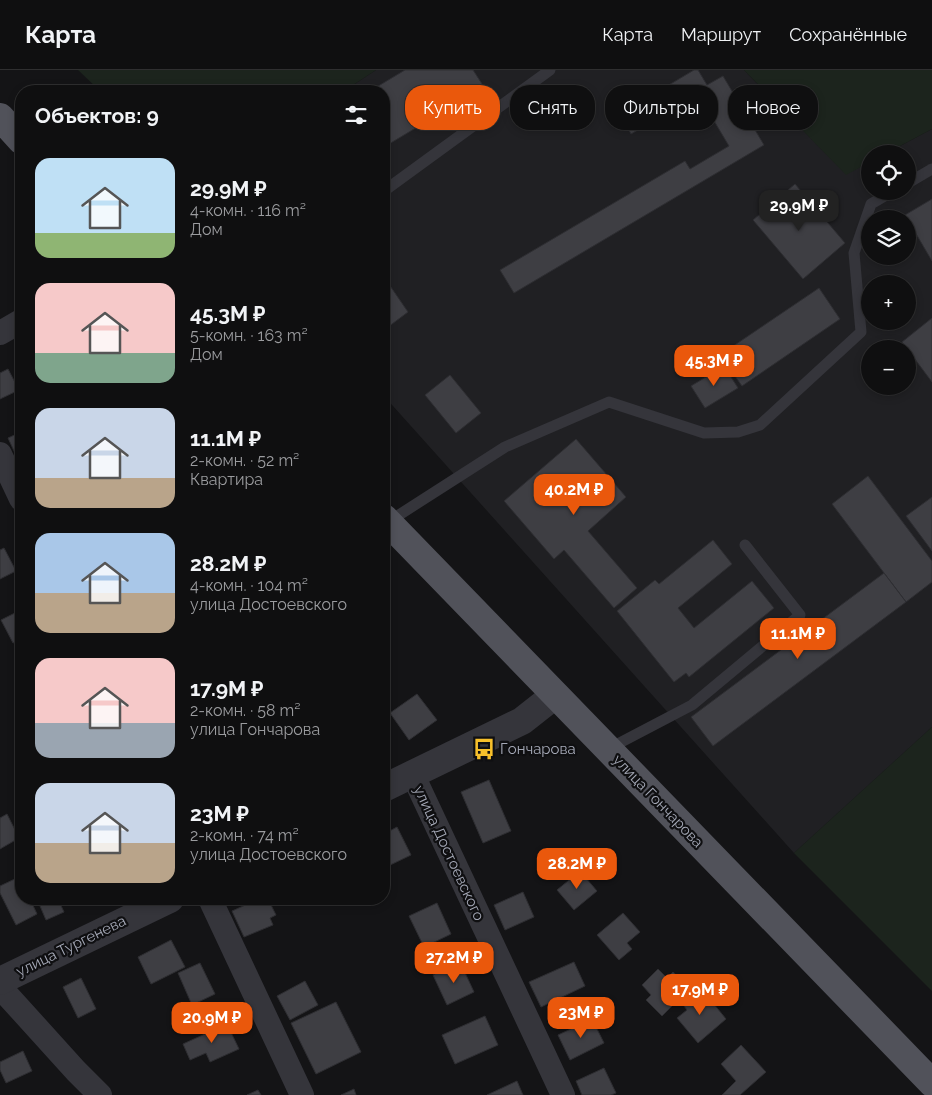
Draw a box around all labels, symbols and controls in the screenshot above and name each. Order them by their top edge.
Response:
text: Карта [25,20,96,49]
text: Карта [602,24,653,45]
text: Маршрут [681,24,761,45]
text: Сохранённые [789,24,907,45]
chip: Купить [405,85,500,130]
chip: Снять [510,85,595,130]
chip: Фильтры [605,85,718,130]
chip: Новое [728,85,818,130]
icon: filters [342,101,370,129]
text: Объектов: 9 [35,103,159,128]
map controls [861,145,916,395]
button: locate [861,145,916,200]
text: 29.9M ₽ [190,176,267,201]
icon: home [75,178,135,238]
pin: 29.9M ₽ [753,190,845,232]
text: 29.9M ₽ [770,196,828,215]
text: 4-комн. · 116 m² [190,201,306,220]
button: layers [861,210,916,265]
text: Дом [190,220,223,239]
button: + [861,275,916,330]
text: 45.3M ₽ [190,301,265,326]
icon: home [75,303,135,363]
text: 5-комн. · 163 m² [190,326,308,345]
button: − [861,340,916,395]
pin: 45.3M ₽ [668,344,760,387]
text: Дом [190,345,223,364]
text: 45.3M ₽ [685,351,743,370]
text: 11.1M ₽ [190,426,261,451]
icon: home [75,428,135,488]
text: 2-комн. · 52 m² [190,451,299,470]
text: Квартира [190,470,263,489]
pin: 40.2M ₽ [528,474,620,516]
text: 40.2M ₽ [545,480,603,499]
text: 28.2M ₽ [190,551,267,576]
icon: home [75,553,135,613]
text: 4-комн. · 104 m² [190,576,308,595]
text: улица Достоевского [190,595,347,614]
pin: 11.1M ₽ [752,618,844,660]
text: 11.1M ₽ [771,624,825,643]
text: 17.9M ₽ [190,676,264,701]
icon: home [75,678,135,738]
text: 2-комн. · 58 m² [190,701,300,720]
text: улица Гончарова [190,720,320,739]
bus stop icon: Гончарова [471,736,497,762]
place label: Гончарова [500,740,576,758]
street label: улица Гончарова [609,751,707,851]
street label: улица Достоевского [410,783,488,924]
text: 23M ₽ [190,801,249,826]
icon: home [75,803,135,863]
text: 2-комн. · 74 m² [190,826,299,845]
text: улица Достоевского [190,845,347,864]
pin: 28.2M ₽ [531,848,623,890]
text: 28.2M ₽ [548,854,606,873]
street label: улица Тургенева [13,912,129,980]
pin: 27.2M ₽ [408,942,500,984]
text: 27.2M ₽ [426,948,482,967]
pin: 17.9M ₽ [654,974,746,1016]
text: 17.9M ₽ [672,980,728,999]
pin: 23M ₽ [546,996,616,1039]
pin: 20.9M ₽ [166,1002,258,1044]
text: 23M ₽ [559,1003,603,1022]
text: 20.9M ₽ [183,1008,241,1027]

